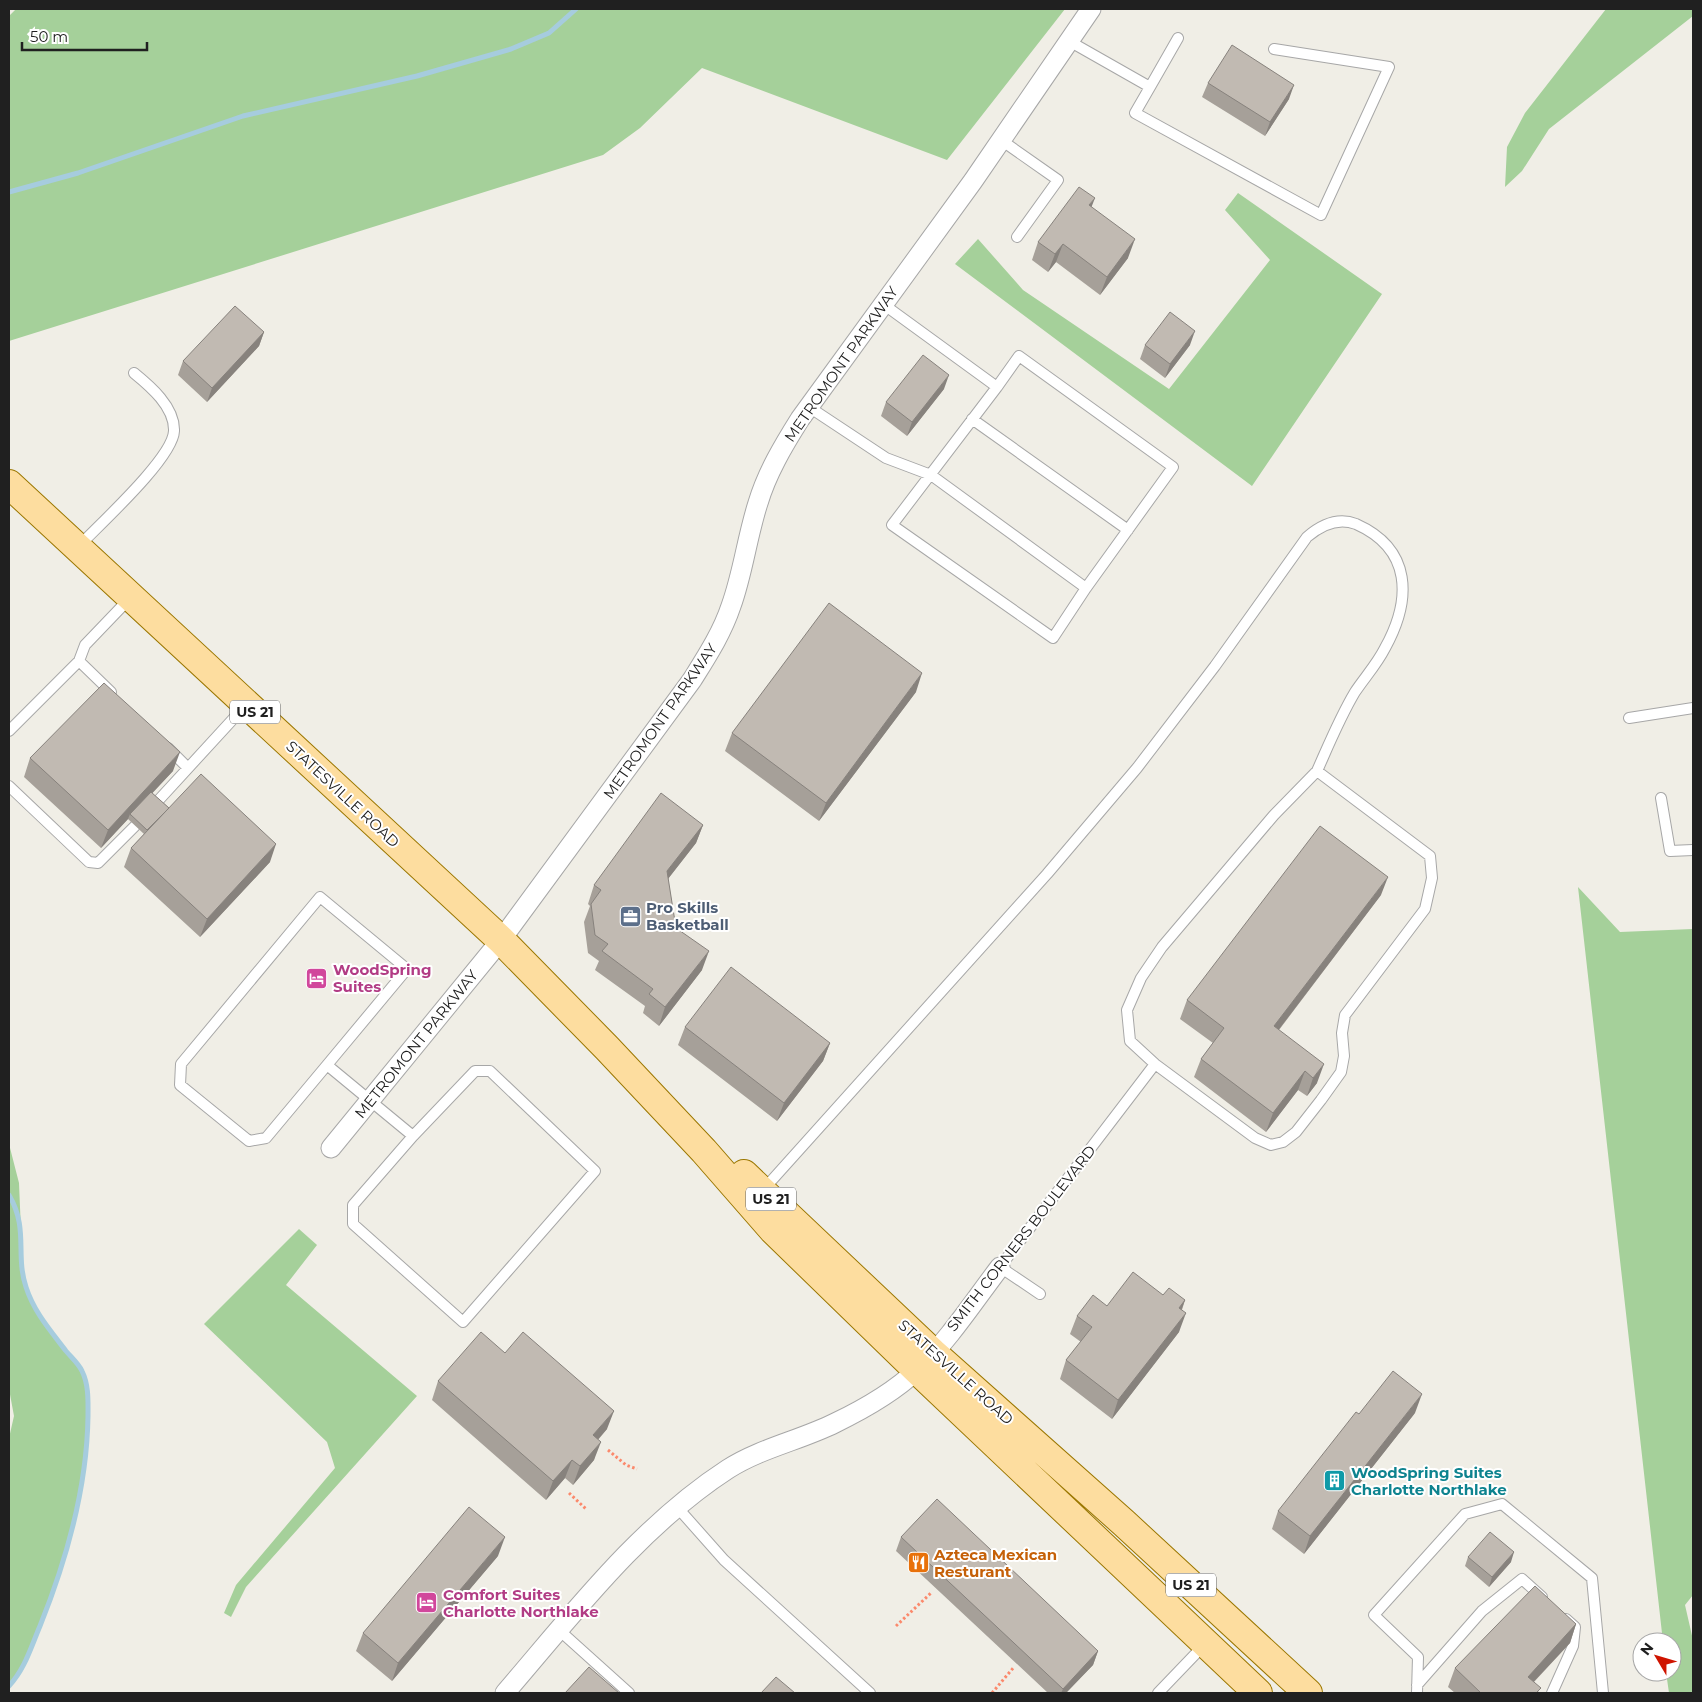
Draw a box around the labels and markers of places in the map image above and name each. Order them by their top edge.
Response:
place label: Pro Skills Basketball [646,898,729,934]
office icon: Pro Skills Basketball [618,904,642,928]
place label: WoodSpring Suites [333,960,431,996]
hotel icon: WoodSpring Suites [305,966,329,990]
place label: WoodSpring Suites Charlotte Northlake [1351,1463,1507,1499]
building icon: WoodSpring Suites Charlotte Northlake [1323,1469,1347,1493]
place label: Azteca Mexican Resturant [933,1545,1057,1581]
restaurant icon: Azteca Mexican Resturant [906,1551,930,1575]
place label: Comfort Suites Charlotte Northlake [443,1585,599,1621]
hotel icon: Comfort Suites Charlotte Northlake [415,1591,439,1615]

